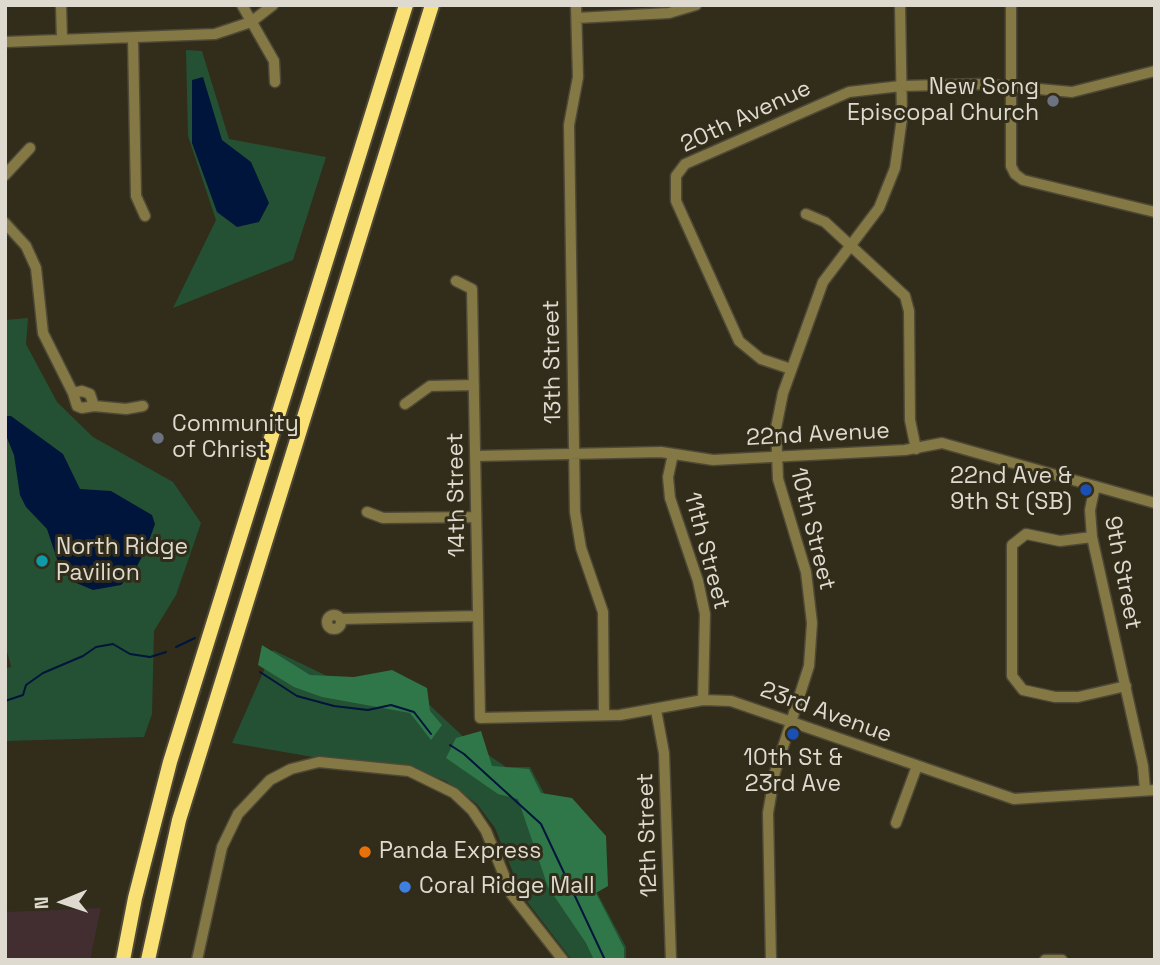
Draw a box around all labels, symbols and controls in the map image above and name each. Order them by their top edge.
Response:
place label: New Song Episcopal Church [847,74,1039,128]
street label: 20th Avenue [677,75,815,159]
marker: New Song Episcopal Church [1045,93,1061,109]
street label: 13th Street [538,300,568,424]
place label: Community of Christ [172,411,299,465]
street label: 22nd Avenue [745,417,891,453]
marker: Community of Christ [150,430,166,446]
street label: 14th Street [442,432,472,558]
place label: 22nd Ave & 9th St (SB) [950,463,1072,517]
street label: 10th Street [783,465,841,593]
marker: 22nd Ave & 9th St (SB) [1078,482,1094,498]
street label: 11th Street [677,489,735,613]
street label: 9th Street [1097,514,1147,632]
place label: North Ridge Pavilion [56,534,188,588]
marker: North Ridge Pavilion [34,553,50,569]
street label: 23rd Avenue [756,676,896,750]
marker: 10th St & 23rd Ave [785,726,801,742]
place label: 10th St & 23rd Ave [743,745,843,799]
street label: 12th Street [632,772,664,898]
place label: Panda Express [379,838,541,866]
marker: Panda Express [357,844,373,860]
north arrow [28,867,98,937]
place label: Coral Ridge Mall [419,873,595,901]
marker: Coral Ridge Mall [397,879,413,895]
text: N [29,896,54,910]

